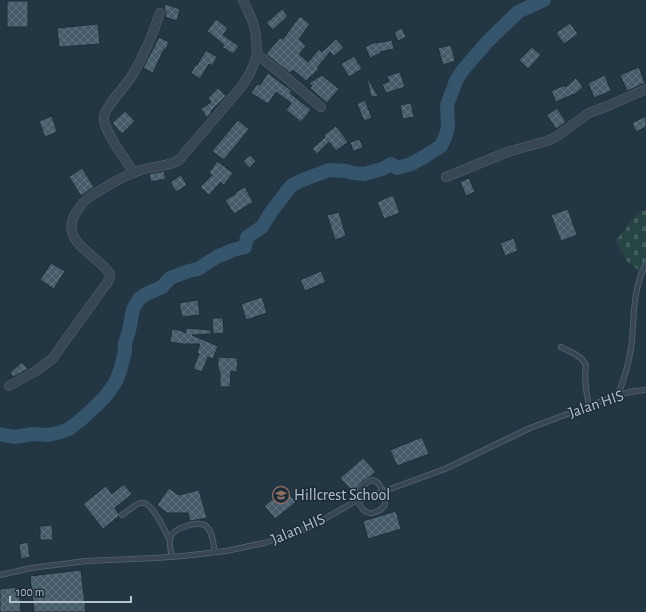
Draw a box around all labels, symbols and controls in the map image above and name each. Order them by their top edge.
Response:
street label: Jalan HIS [566,387,626,421]
school or university icon: Hillcrest School [271,485,291,505]
place label: Hillcrest School [294,487,390,503]
street label: Jalan HIS [269,511,327,547]
scale bar [10,578,131,604]
text: 100 m [16,586,44,598]

